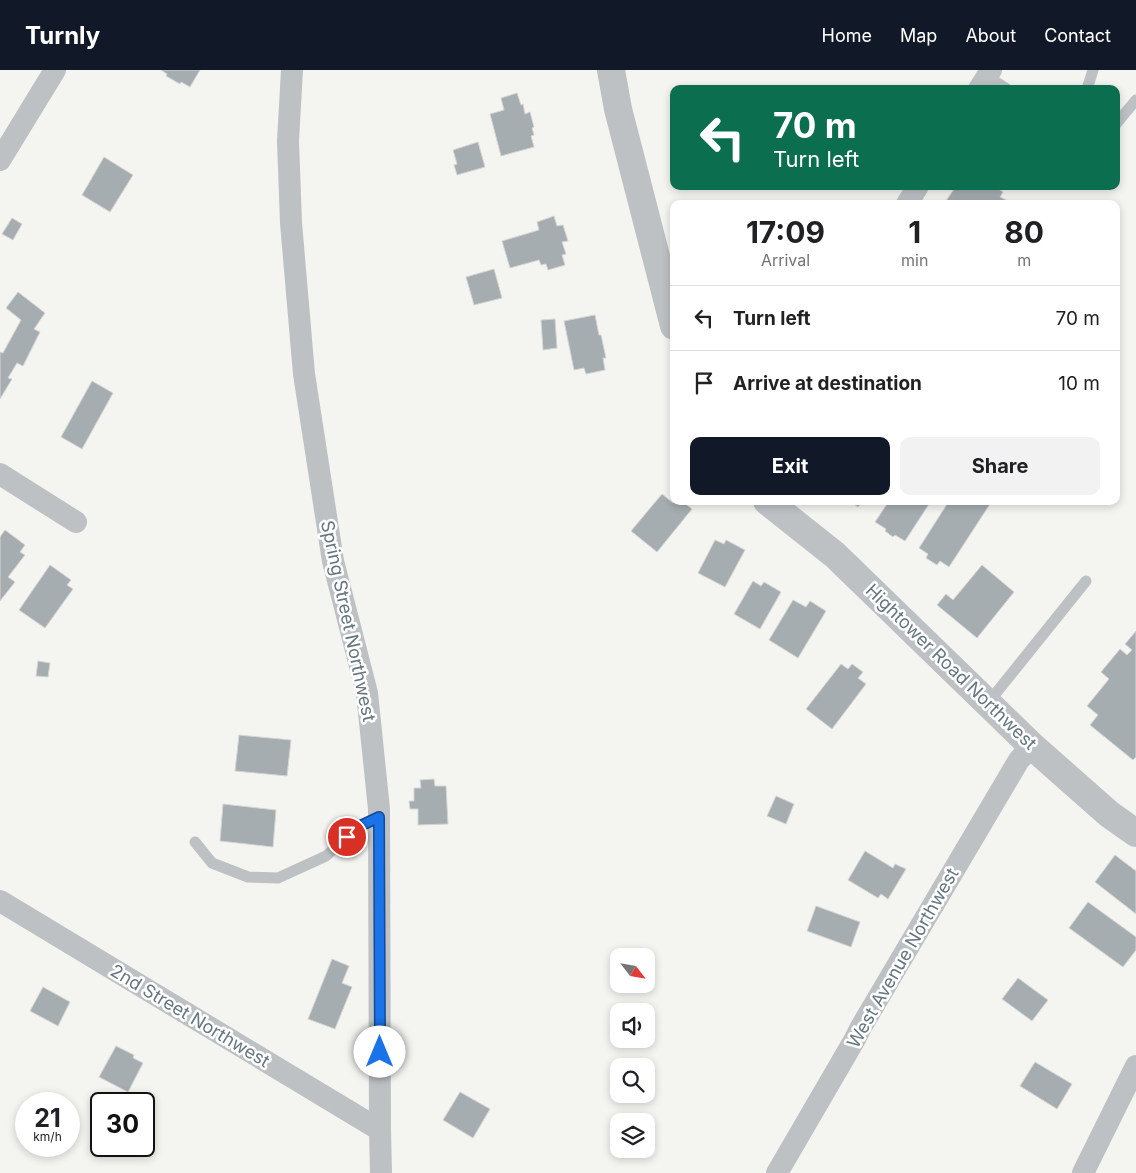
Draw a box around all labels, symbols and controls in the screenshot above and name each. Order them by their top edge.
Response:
text: Turnly [25,21,100,50]
text: Home [822,25,872,46]
text: Map [900,25,937,46]
text: About [965,25,1016,46]
text: Contact [1044,25,1111,46]
text: 70 m [773,104,857,146]
icon: left [690,105,755,170]
text: Turn left [773,146,859,172]
text: 17:09 [746,214,825,250]
text: 1 [908,214,921,250]
text: 80 [1004,214,1044,250]
text: Arrival [761,250,810,270]
text: min [901,250,928,270]
text: m [1017,250,1031,270]
icon: left [690,304,718,332]
text: Turn left [733,307,811,330]
text: 70 m [1056,307,1100,330]
icon: arrive [690,369,718,397]
text: Arrive at destination [733,372,922,395]
text: 10 m [1058,372,1100,395]
button: Exit [690,437,890,495]
button: Share [900,437,1100,495]
street label: Spring Street Northwest [317,519,380,723]
street label: Hightower Road Northwest [862,580,1041,754]
pin [326,816,368,858]
icon: arrive [333,823,361,851]
street label: West Avenue Northwest [842,864,963,1051]
north arrow [610,948,655,992]
map controls [610,948,655,1158]
street label: 2nd Street Northwest [107,960,274,1071]
button: sound [610,1003,655,1048]
position arrow [353,1025,405,1077]
button: search [610,1058,655,1103]
speed limit sign: 30 [90,1092,155,1157]
text: 21 [34,1103,61,1133]
button: layers [610,1113,655,1158]
text: km/h [33,1129,62,1144]

